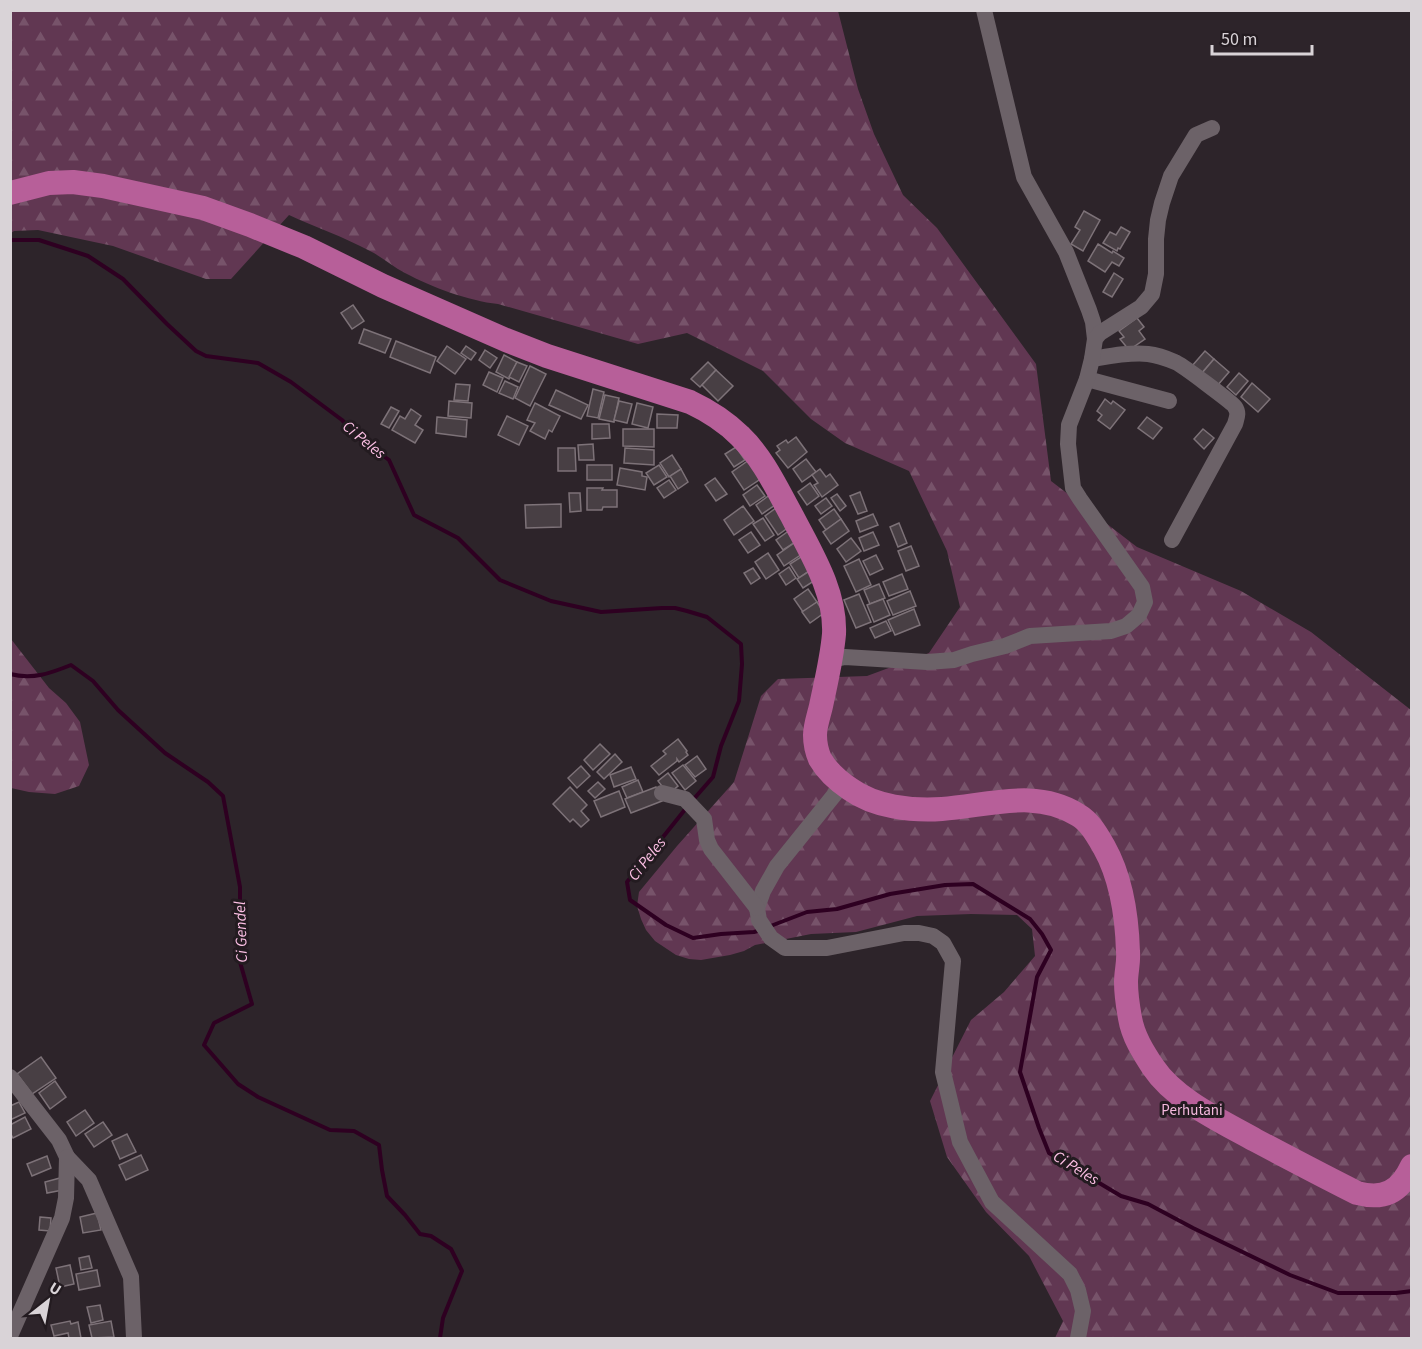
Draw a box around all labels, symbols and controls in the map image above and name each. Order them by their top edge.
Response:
scale bar [1212,18,1312,56]
text: 50 m [1221,27,1257,52]
water label: Ci Peles [338,416,391,465]
water label: Ci Peles [623,832,671,886]
water label: Ci Gendel [229,901,253,963]
park label: Perhutani [1161,1100,1223,1121]
water label: Ci Peles [1049,1145,1104,1191]
north arrow [18,1271,78,1331]
text: U [45,1277,65,1301]

